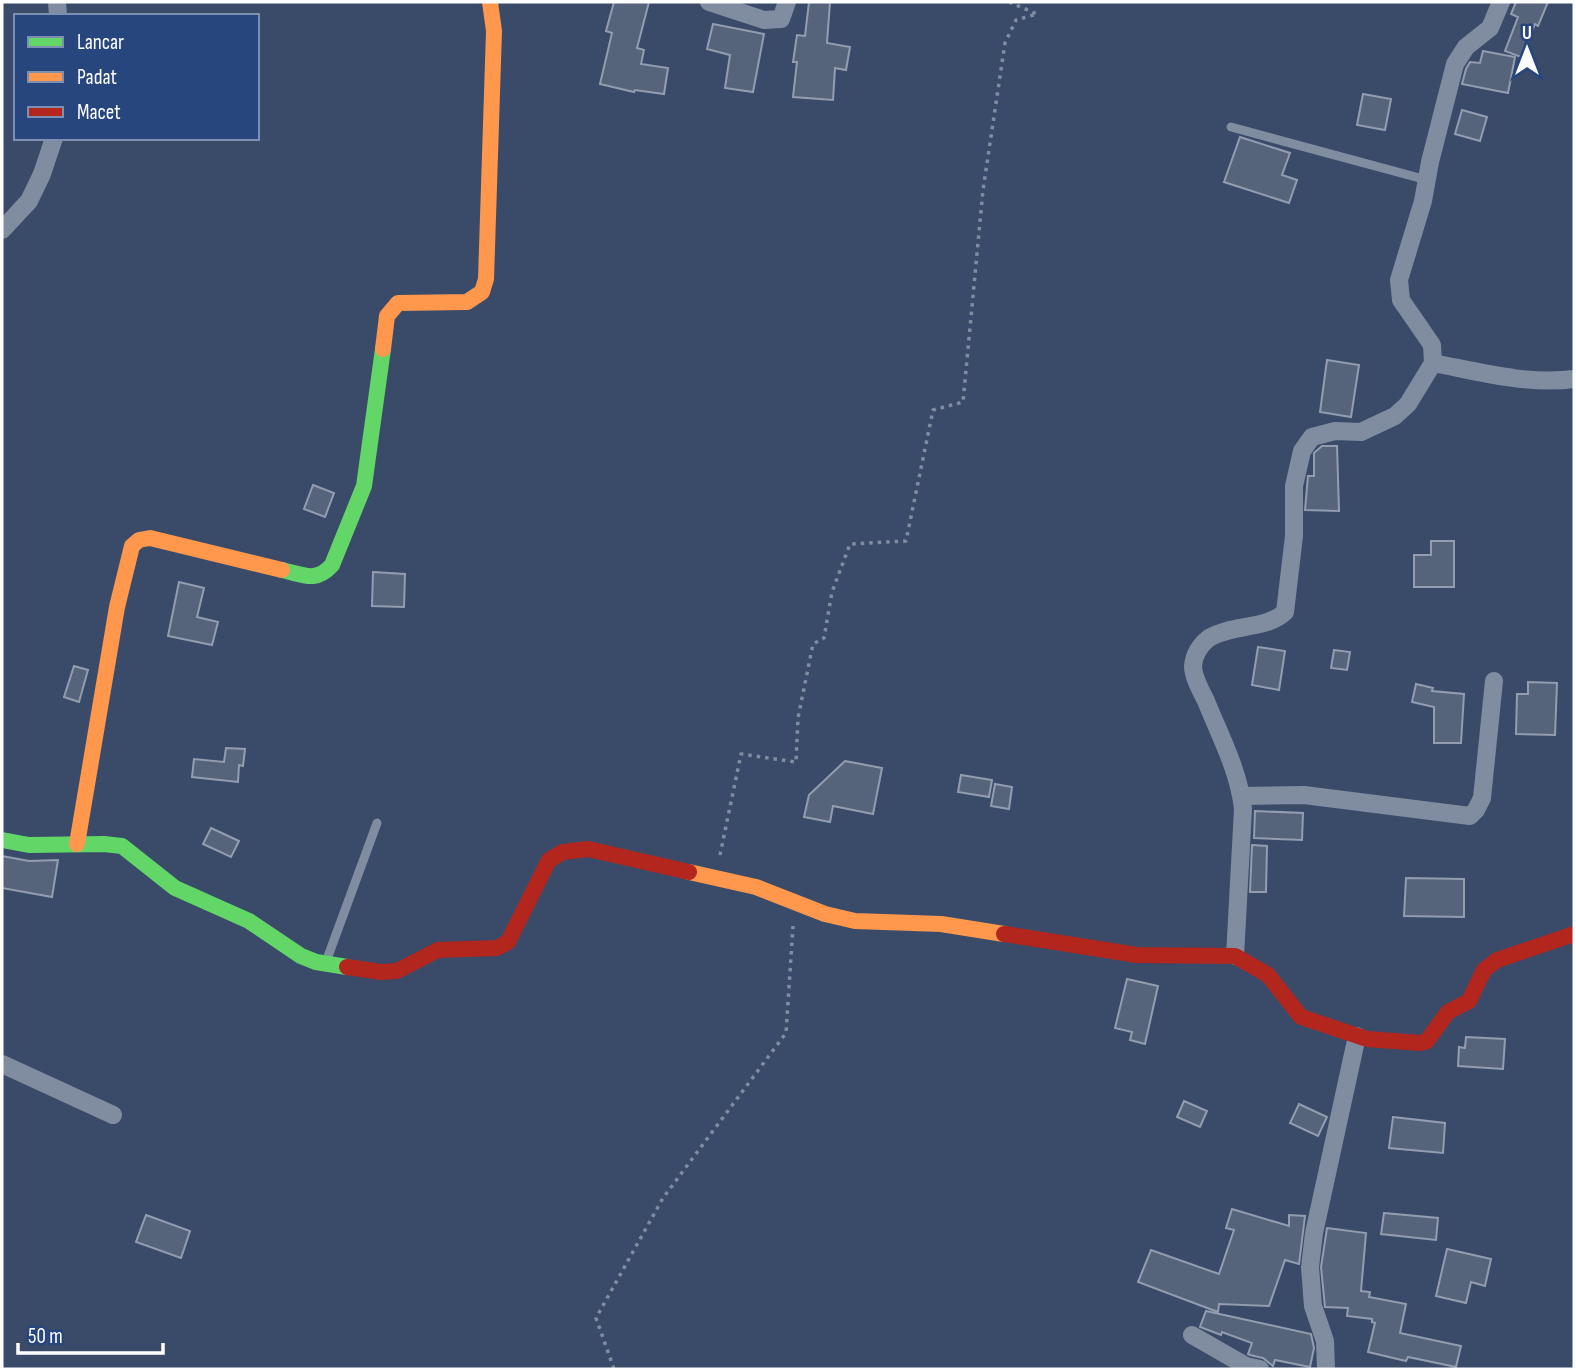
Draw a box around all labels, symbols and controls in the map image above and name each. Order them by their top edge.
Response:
legend [14,14,259,140]
north arrow [1492,14,1562,84]
text: U [1522,22,1532,45]
text: Lancar [77,30,124,55]
text: Padat [77,65,117,90]
text: Macet [77,100,121,125]
scale bar [18,1312,163,1356]
text: 50 m [28,1324,63,1349]

